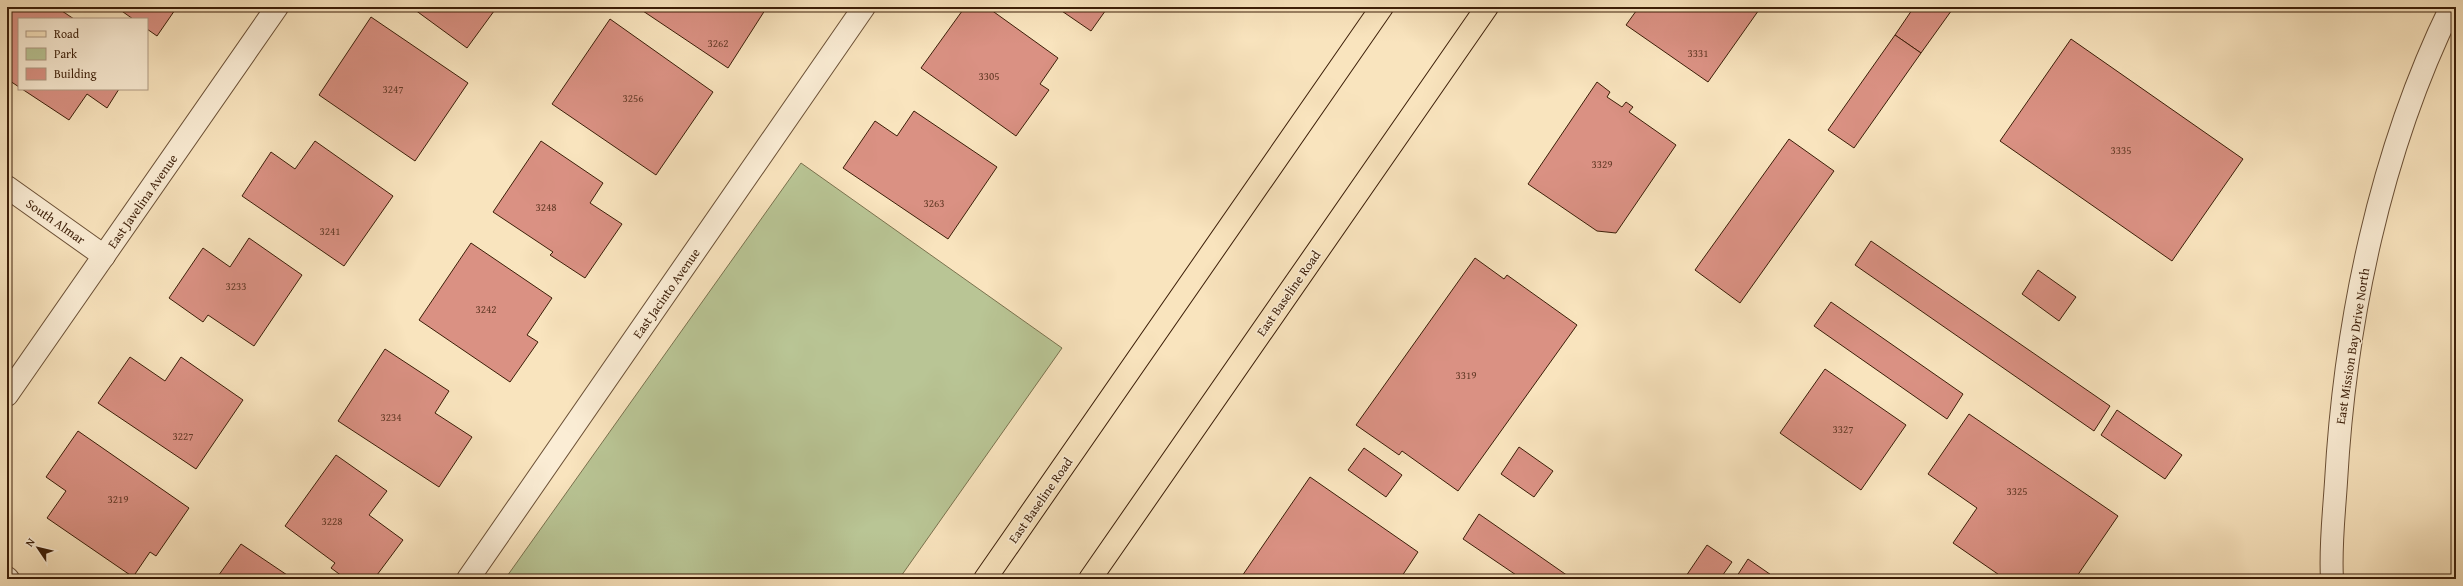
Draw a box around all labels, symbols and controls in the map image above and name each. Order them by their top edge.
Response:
legend [18,18,148,90]
text: Road [54,25,80,42]
house number: 3262 [707,35,729,51]
text: Park [54,45,78,62]
house number: 3331 [1687,45,1709,61]
text: Building [54,65,97,82]
house number: 3305 [978,68,1000,84]
house number: 3247 [382,81,404,97]
house number: 3256 [622,90,644,106]
house number: 3335 [2110,142,2132,158]
street label: East Javelina Avenue [103,150,182,252]
house number: 3329 [1591,156,1613,172]
street label: South Almar [22,194,90,249]
house number: 3263 [923,195,945,211]
house number: 3248 [535,199,557,215]
house number: 3241 [319,223,341,239]
street label: East Jacinto Avenue [628,244,705,342]
street label: East Baseline Road [1252,246,1325,340]
street label: East Mission Bay Drive North [2331,266,2374,425]
house number: 3233 [225,278,247,294]
house number: 3242 [475,301,497,317]
house number: 3319 [1455,367,1477,383]
house number: 3234 [380,409,402,425]
house number: 3327 [1832,421,1854,437]
house number: 3227 [172,428,194,444]
street label: East Baseline Road [1004,453,1077,547]
house number: 3325 [2006,483,2028,499]
house number: 3219 [107,491,129,507]
house number: 3228 [321,513,343,529]
north arrow [18,528,58,568]
text: N [21,534,39,550]

